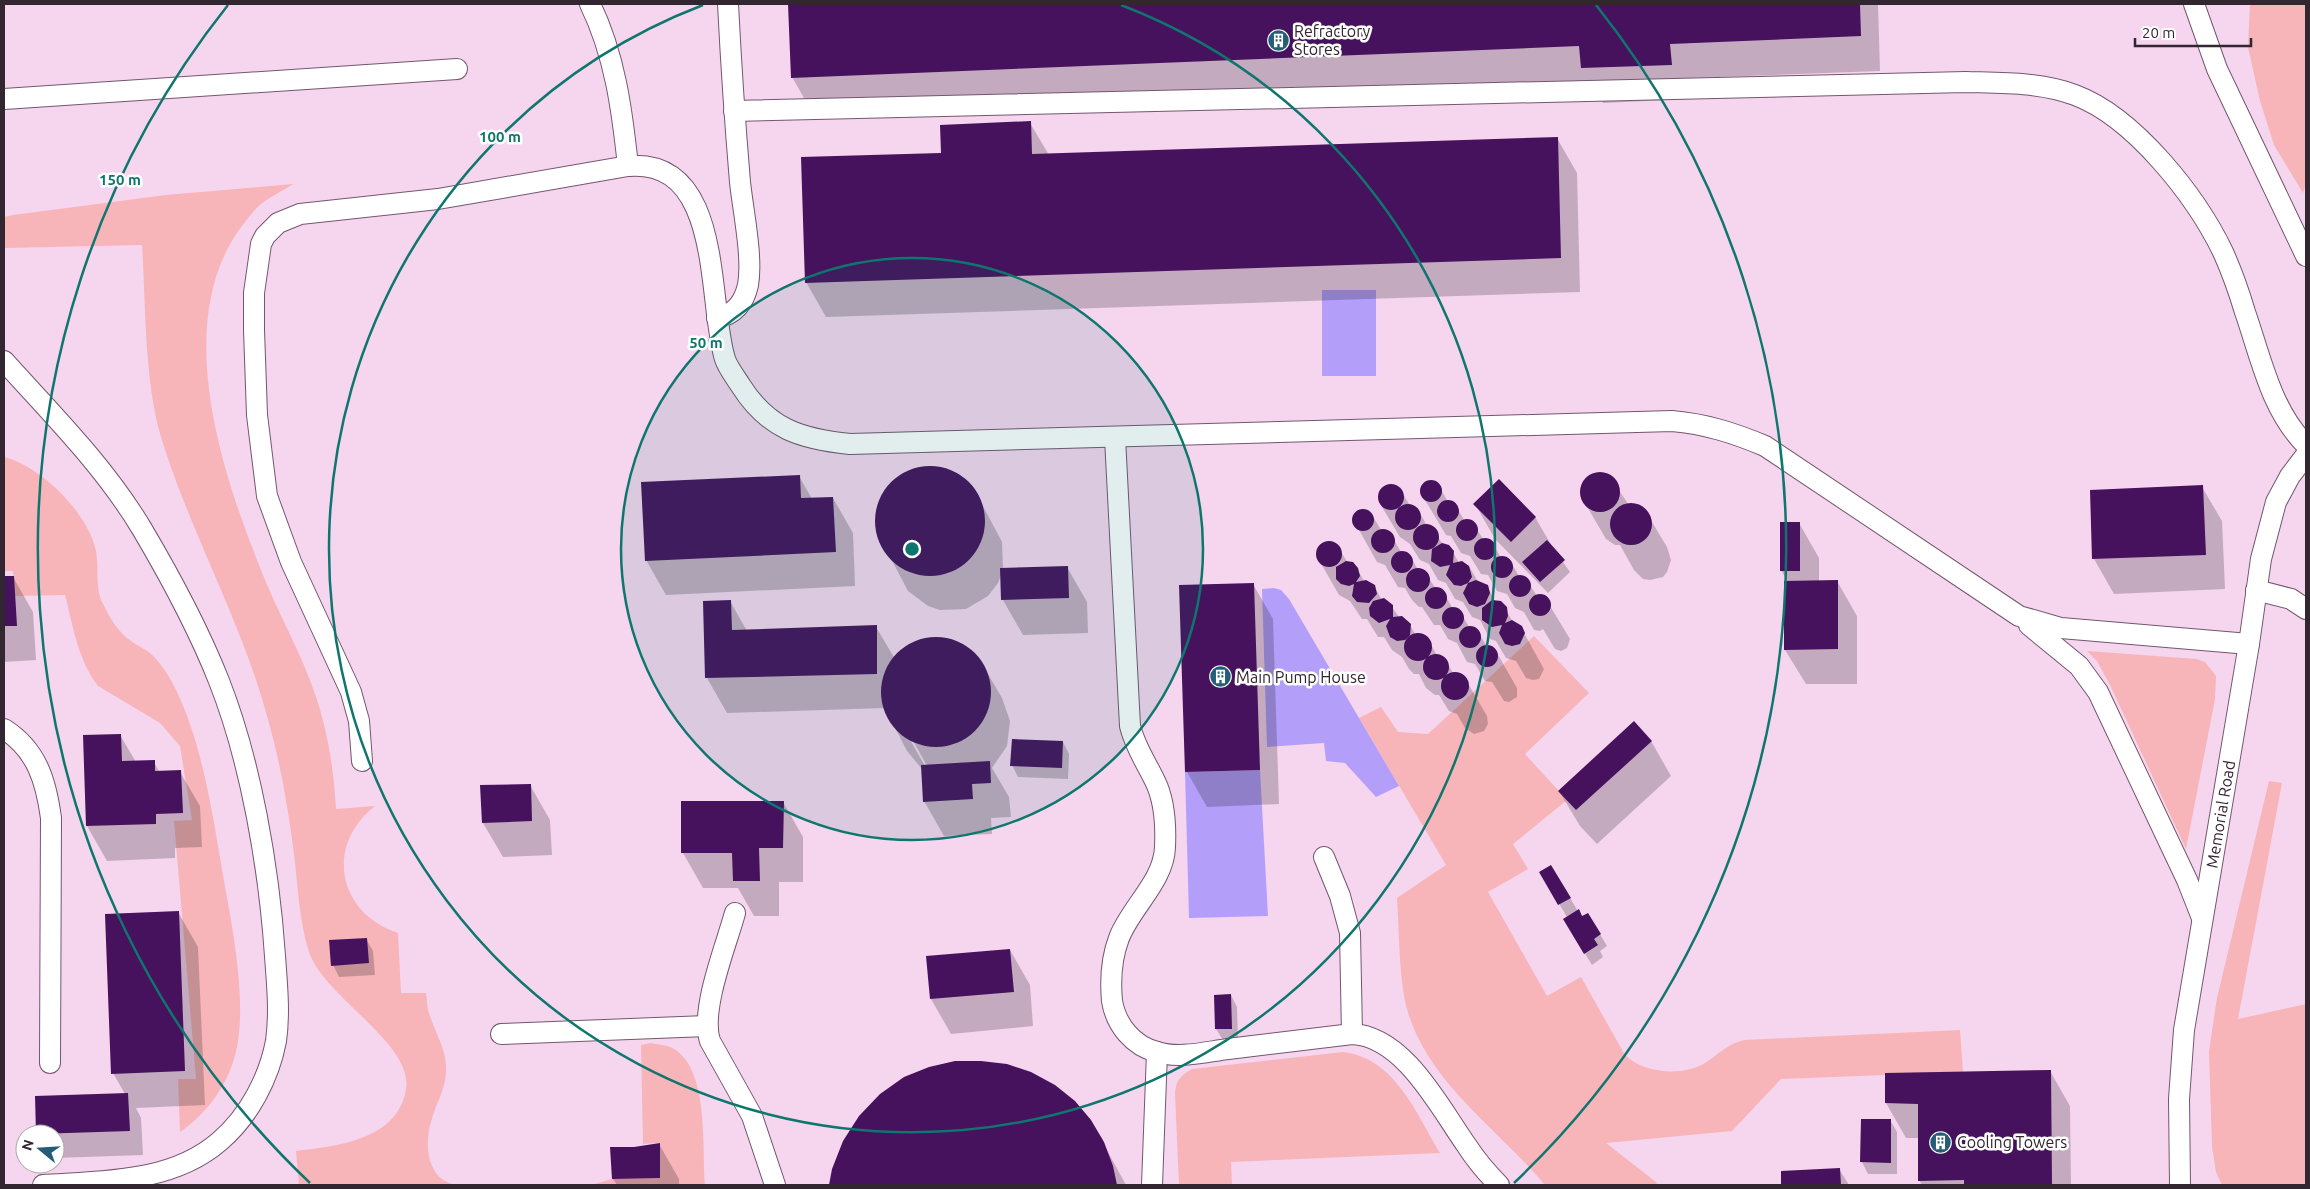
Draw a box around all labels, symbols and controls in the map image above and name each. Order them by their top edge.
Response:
scale bar [2135,15,2251,47]
place label: Refractory Stores [1294,22,1371,58]
text: 20 m [2142,24,2175,41]
building icon: Refractory Stores [1266,28,1290,52]
text: 100 m [479,128,521,145]
text: 150 m [99,171,141,188]
text: 50 m [689,334,723,351]
centre of rings [903,540,921,558]
building icon: Main Pump House [1208,665,1232,689]
place label: Main Pump House [1236,668,1366,686]
street label: Memorial Road [2202,759,2238,869]
north arrow [15,1124,65,1174]
building icon: Cooling Towers [1929,1130,1953,1154]
place label: Cooling Towers [1957,1133,2067,1151]
text: N [18,1138,37,1152]

